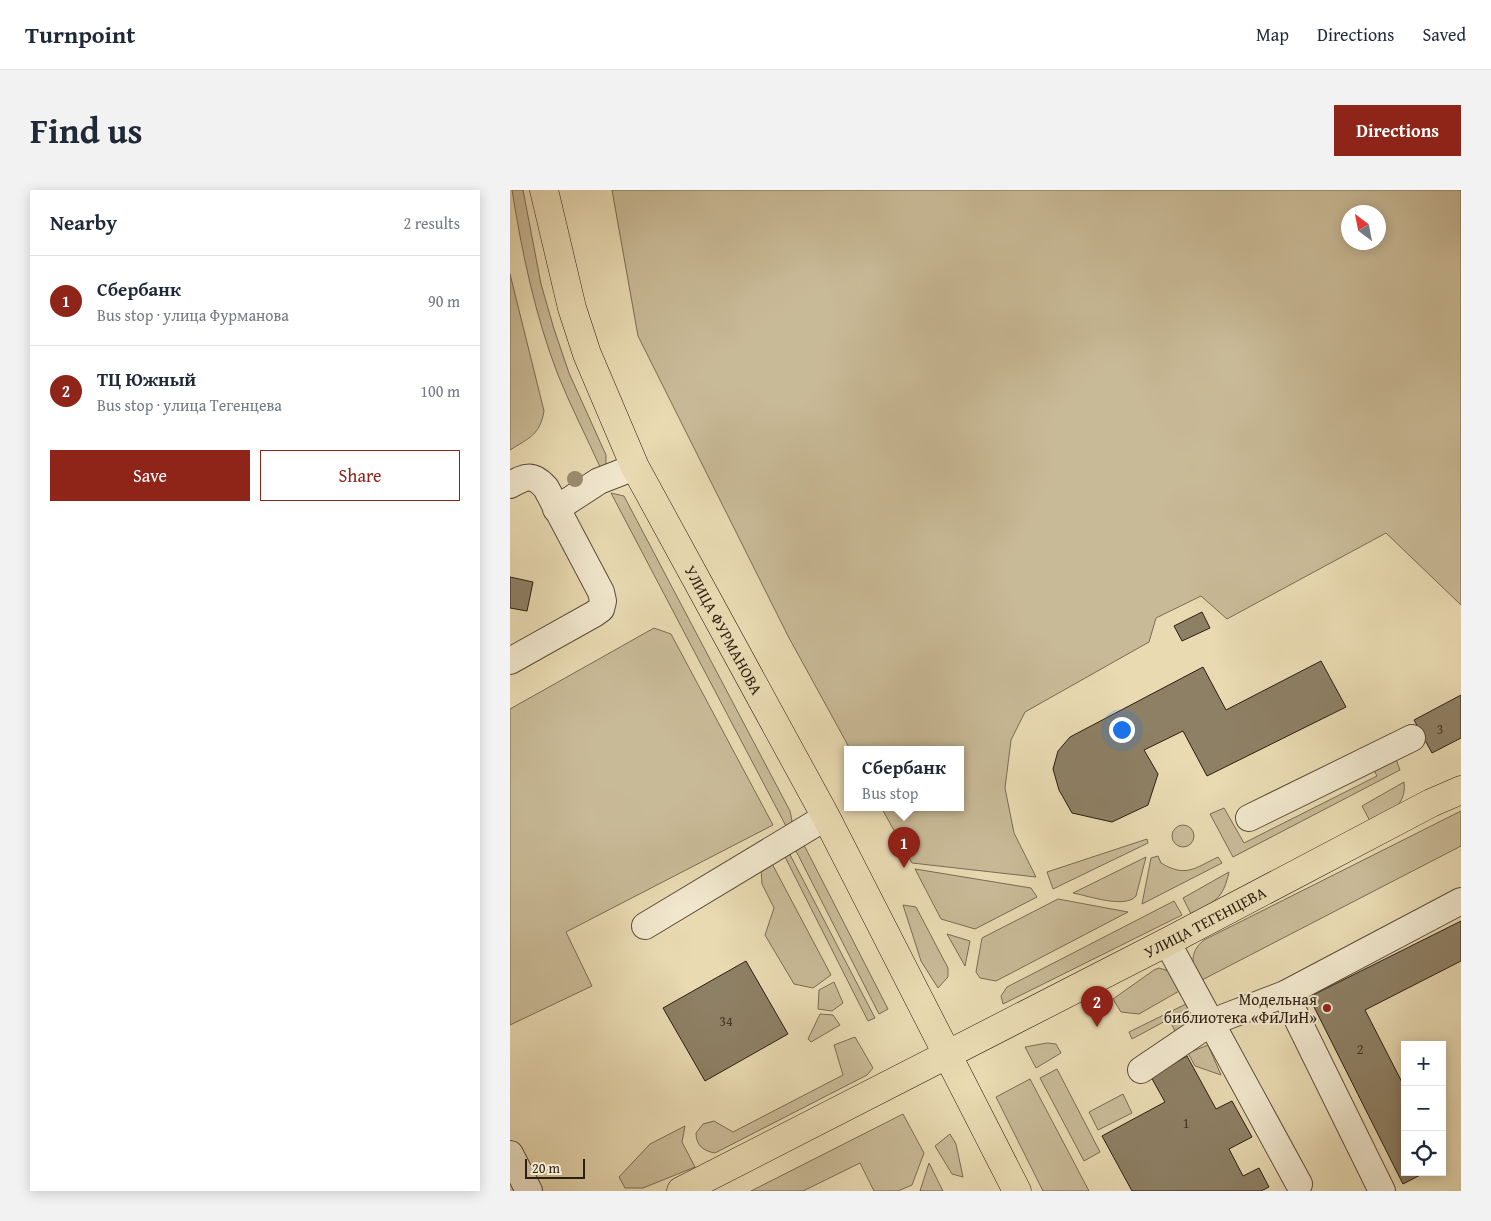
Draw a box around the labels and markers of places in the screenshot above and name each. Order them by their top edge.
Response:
pin: 1 [888,827,920,868]
pin: 2 [1081,986,1113,1027]
place label: Модельная библиотека «ФиЛиН» [1164,987,1317,1029]
marker: Модельная библиотека «ФиЛиН» [1321,1002,1333,1014]

